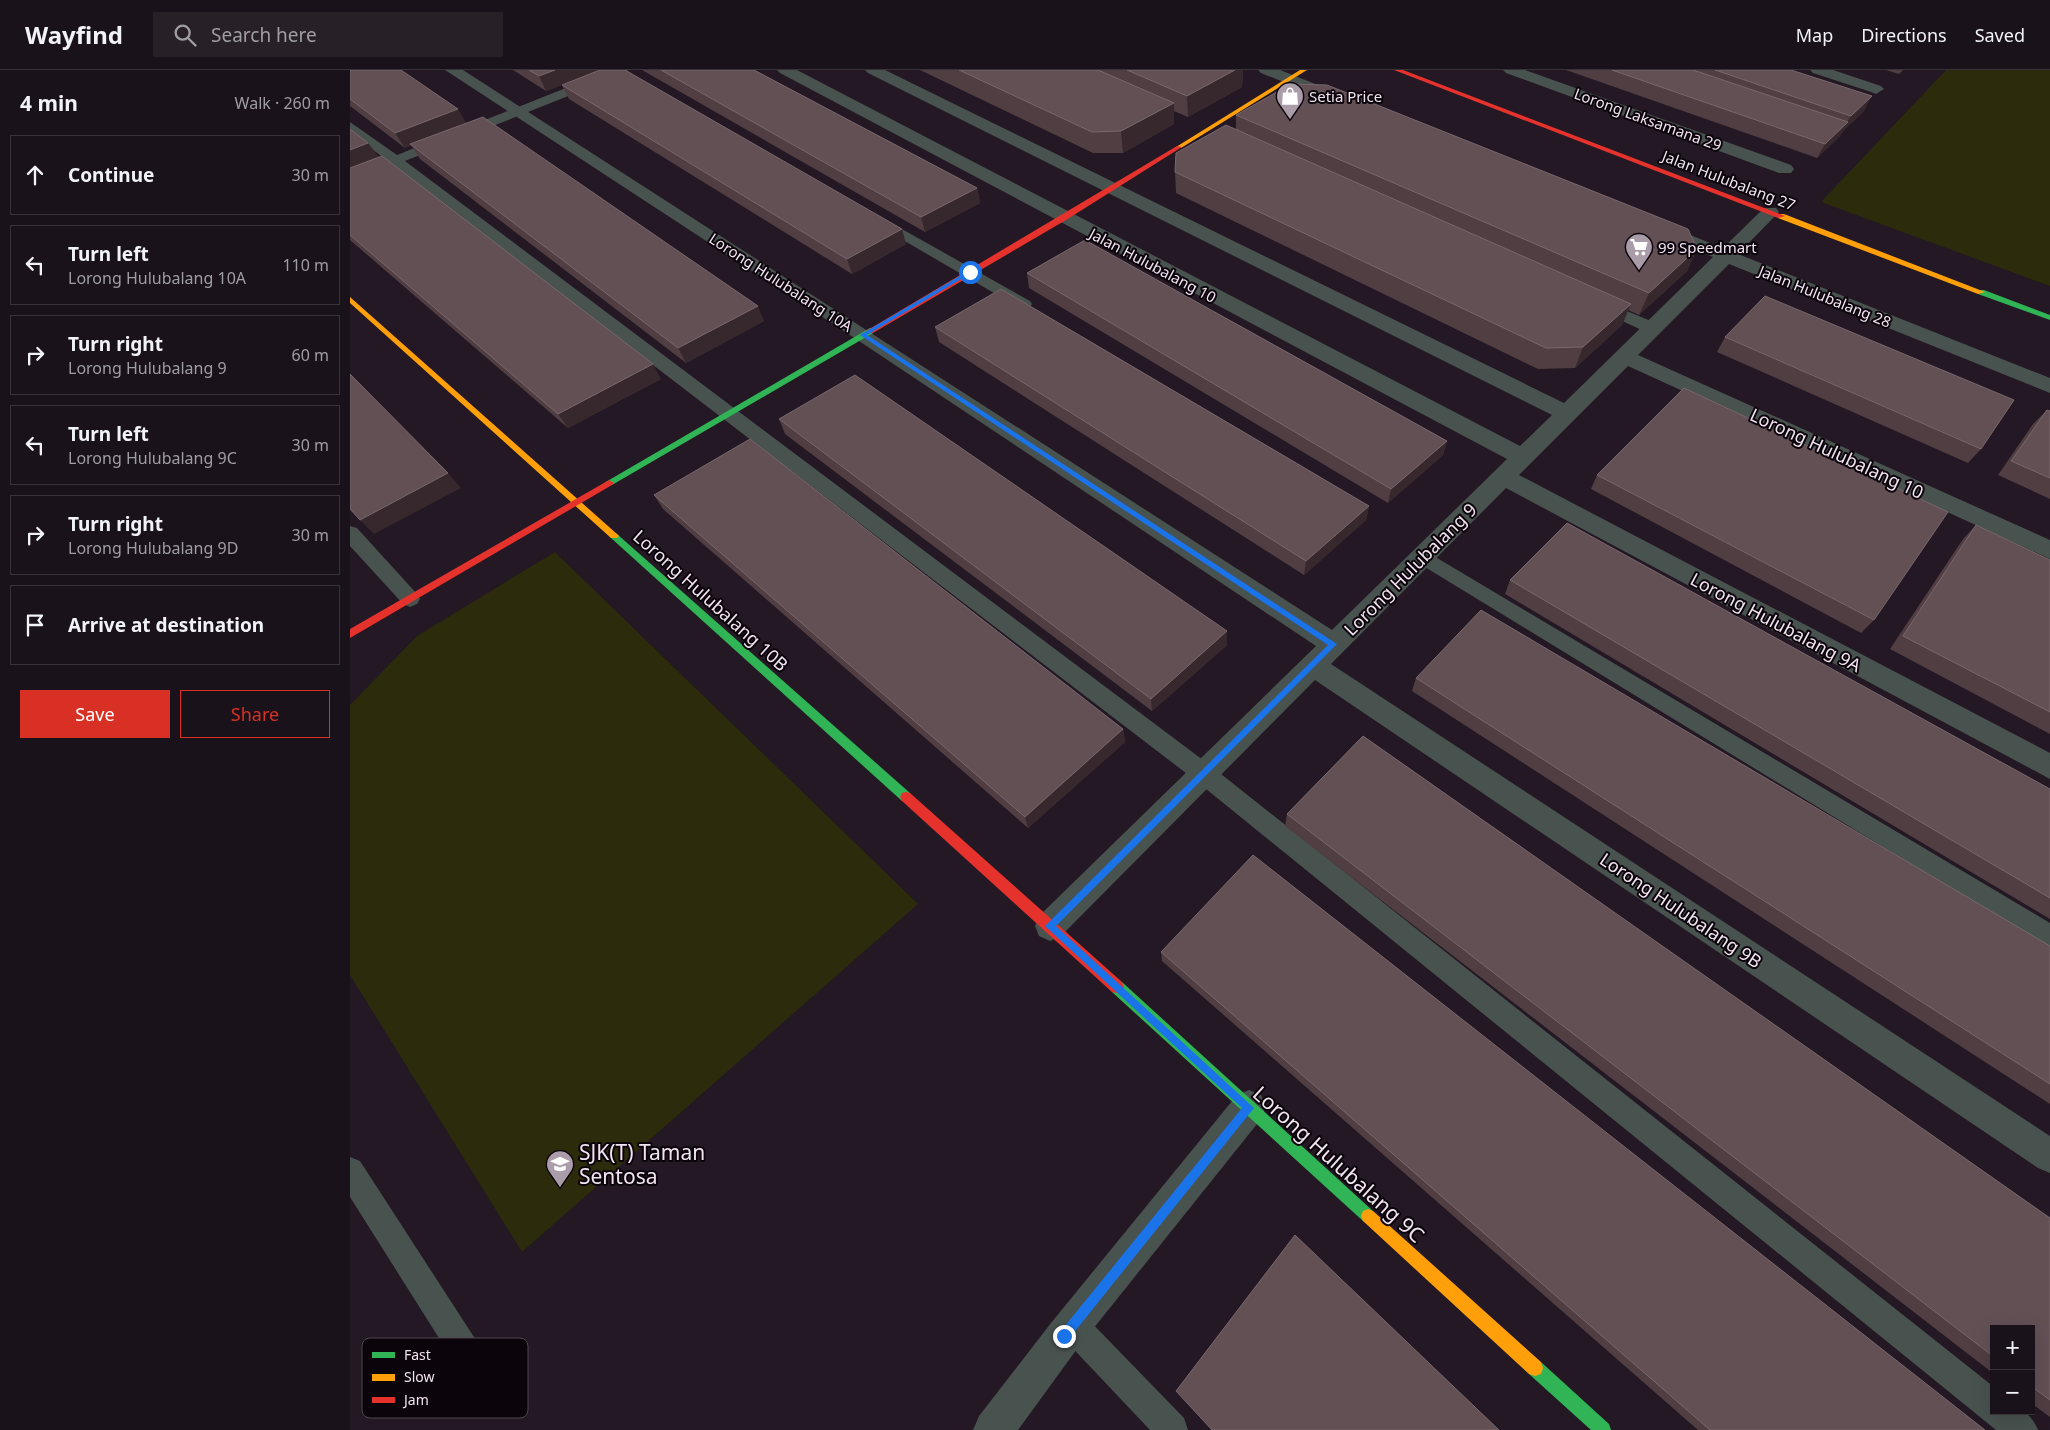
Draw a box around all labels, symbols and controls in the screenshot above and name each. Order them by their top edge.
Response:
search box [153,12,503,57]
text: Wayfind [25,18,123,51]
icon: search [171,21,199,49]
text: Search here [211,22,317,48]
text: Map [1796,23,1833,47]
text: Directions [1861,23,1947,47]
text: Saved [1975,23,2025,47]
shop icon: Setia Price [1275,81,1305,120]
street label: Lorong Laksamana 29 [1572,83,1724,155]
place label: Setia Price [1309,86,1382,106]
text: 4 min [20,89,78,117]
text: Walk · 260 m [235,92,330,114]
street label: Jalan Hulubalang 27 [1658,145,1798,215]
icon: ahead [21,161,49,189]
text: Continue [68,162,154,188]
text: 30 m [292,164,329,186]
street label: Jalan Hulubalang 10 [1084,222,1220,307]
street label: Lorong Hulubalang 10A [706,228,857,336]
supermarket icon: 99 Speedmart [1624,232,1654,271]
place label: 99 Speedmart [1658,237,1757,257]
text: Turn left [68,241,149,267]
icon: left [21,251,49,279]
text: 110 m [282,254,329,276]
street label: Jalan Hulubalang 28 [1754,260,1894,332]
route start [959,261,982,284]
text: Lorong Hulubalang 10A [68,267,246,289]
text: Turn right [68,331,163,357]
icon: right [21,341,49,369]
text: 60 m [292,344,329,366]
text: Lorong Hulubalang 9 [68,357,227,379]
street label: Lorong Hulubalang 10 [1746,402,1928,504]
text: Turn left [68,421,149,447]
icon: left [21,431,49,459]
text: 30 m [292,434,329,456]
text: Lorong Hulubalang 9C [68,447,237,469]
street label: Lorong Hulubalang 9 [1338,497,1482,641]
text: Turn right [68,511,163,537]
icon: right [21,521,49,549]
text: 30 m [292,524,329,546]
street label: Lorong Hulubalang 10B [628,524,794,676]
text: Lorong Hulubalang 9D [68,537,238,559]
street label: Lorong Hulubalang 9A [1686,567,1866,677]
icon: arrive [21,611,49,639]
text: Arrive at destination [68,612,264,638]
button: Save [20,690,170,738]
button: Share [180,690,330,738]
street label: Lorong Hulubalang 9B [1595,847,1767,973]
street label: Lorong Hulubalang 9C [1247,1079,1431,1249]
place label: SJK(T) Taman Sentosa [579,1138,705,1190]
school or university icon: SJK(T) Taman Sentosa [545,1149,575,1188]
route end [1053,1325,1076,1348]
map controls [1990,1325,2035,1415]
button: + [1990,1325,2035,1370]
legend [362,1338,528,1418]
text: Fast [404,1345,431,1364]
text: Slow [404,1367,435,1386]
button: − [1990,1370,2035,1415]
text: Jam [402,1390,429,1409]

